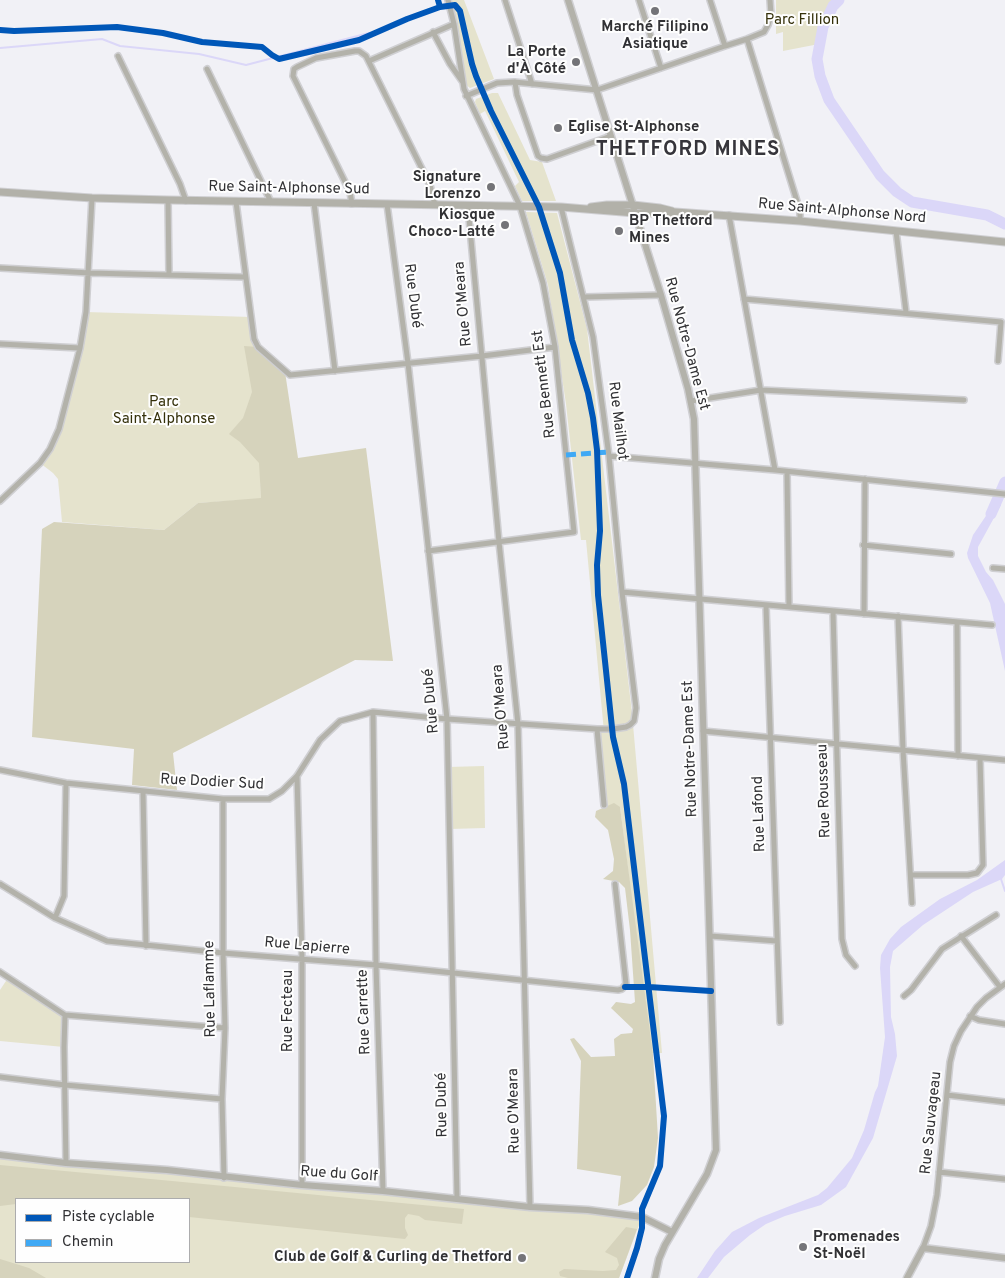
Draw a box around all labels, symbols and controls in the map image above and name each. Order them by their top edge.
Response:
marker: Marché Filipino Asiatique [649,5,661,17]
park label: Parc Fillion [765,12,839,30]
place label: Marché Filipino Asiatique [601,19,709,54]
place label: La Porte d'À Côté [507,44,566,79]
marker: La Porte d'À Côté [570,56,582,68]
place label: Eglise St-Alphonse [568,119,699,137]
marker: Eglise St-Alphonse [552,122,564,134]
district label: THETFORD MINES [594,139,782,163]
place label: Signature Lorenzo [413,169,481,204]
street label: Rue Saint-Alphonse Sud [208,179,370,199]
marker: Signature Lorenzo [485,181,497,193]
street label: Rue Saint-Alphonse Nord [757,196,927,228]
place label: Kiosque Choco-Latté [408,207,495,242]
place label: BP Thetford Mines [629,213,713,248]
marker: Kiosque Choco-Latté [499,219,511,231]
marker: BP Thetford Mines [613,225,625,237]
street label: Rue O'Meara [451,261,477,347]
street label: Rue Dubé [399,263,425,329]
street label: Rue Notre-Dame Est [660,276,712,412]
street label: Rue Bennett Est [529,329,561,439]
street label: Rue Mailhot [603,380,631,462]
park label: Parc Saint-Alphonse [113,394,215,429]
street label: Rue O'Meara [489,664,515,750]
street label: Rue Dubé [420,668,444,734]
street label: Rue Notre-Dame Est [680,680,702,818]
street label: Rue Rousseau [814,744,836,838]
street label: Rue Dodier Sud [160,771,264,795]
street label: Rue Lafond [750,776,770,852]
street label: Rue Lapierre [263,934,351,960]
street label: Rue Laflamme [201,940,221,1038]
street label: Rue Carrette [355,969,375,1055]
street label: Rue Fecteau [280,970,298,1052]
street label: Rue O'Meara [505,1068,525,1154]
street label: Rue Sauvageau [918,1071,946,1175]
street label: Rue Dubé [433,1072,453,1138]
street label: Rue du Golf [300,1163,378,1187]
legend [15,1198,190,1263]
text: Piste cyclable [62,1208,155,1227]
place label: Promenades St-Noël [813,1229,900,1264]
text: Chemin [62,1233,114,1252]
marker: Promenades St-Noël [797,1241,809,1253]
place label: Club de Golf & Curling de Thetford [274,1249,512,1267]
marker: Club de Golf & Curling de Thetford [516,1252,528,1264]

